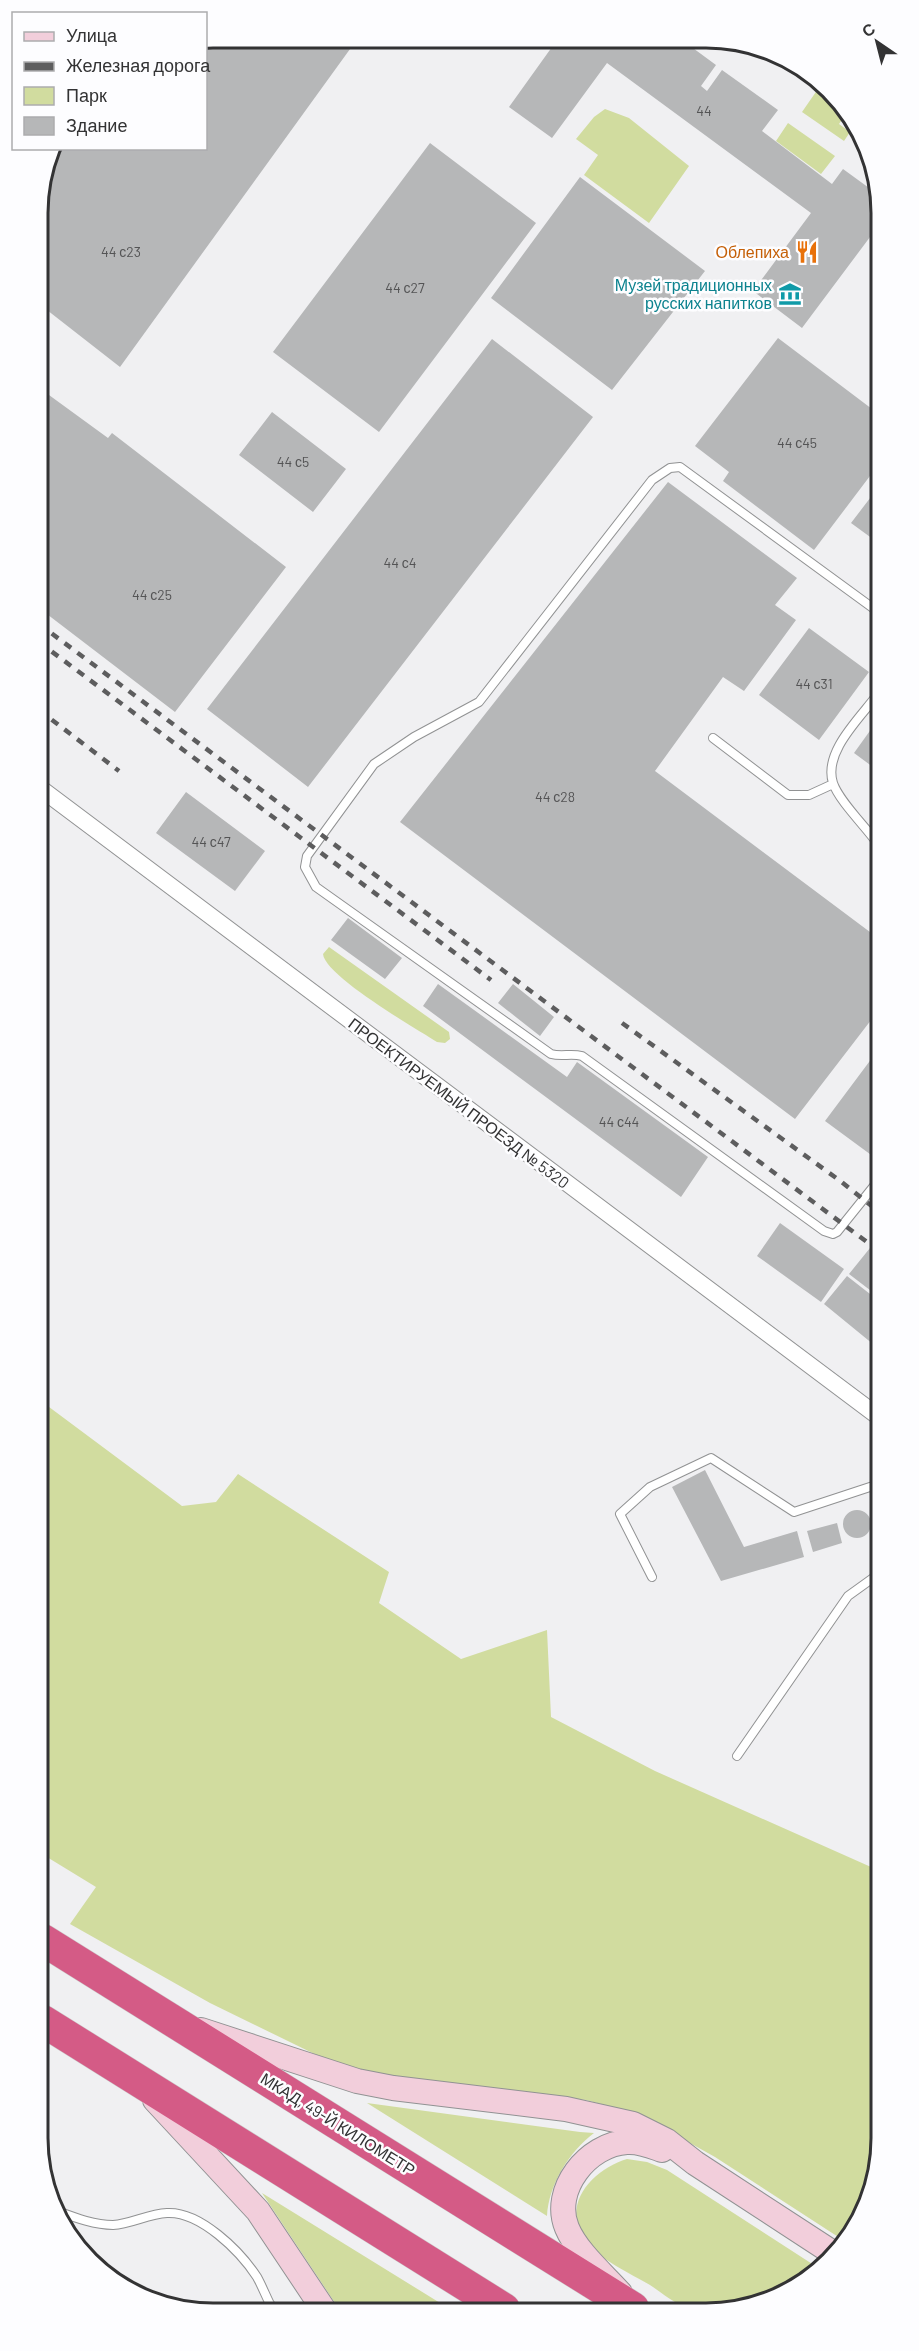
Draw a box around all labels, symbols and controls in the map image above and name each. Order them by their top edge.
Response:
legend [12,12,207,150]
north arrow [847,12,907,72]
text: С [858,18,879,40]
text: Улица [66,24,118,46]
text: Железная дорога [66,54,211,76]
text: Парк [66,84,107,106]
house number: 44 [696,102,712,119]
text: Здание [66,114,127,136]
restaurant icon: Облепиха [794,239,820,265]
place label: Облепиха [716,242,789,261]
house number: 44 с23 [101,243,141,260]
place label: Музей традиционных русских напитков [615,275,772,312]
house number: 44 с27 [385,279,425,296]
museum icon: Музей традиционных русских напитков [777,281,803,307]
house number: 44 с45 [777,434,817,451]
house number: 44 с5 [277,453,309,470]
house number: 44 с4 [384,554,416,571]
house number: 44 с25 [132,586,172,603]
house number: 44 с31 [795,675,833,692]
house number: 44 с28 [535,788,575,805]
house number: 44 с47 [191,833,231,850]
street label: ПРОЕКТИРУЕМЫЙ ПРОЕЗД № 5320 [345,1013,573,1192]
house number: 44 с44 [599,1113,639,1130]
street label: МКАД, 49-Й КИЛОМЕТР [258,2068,419,2179]

